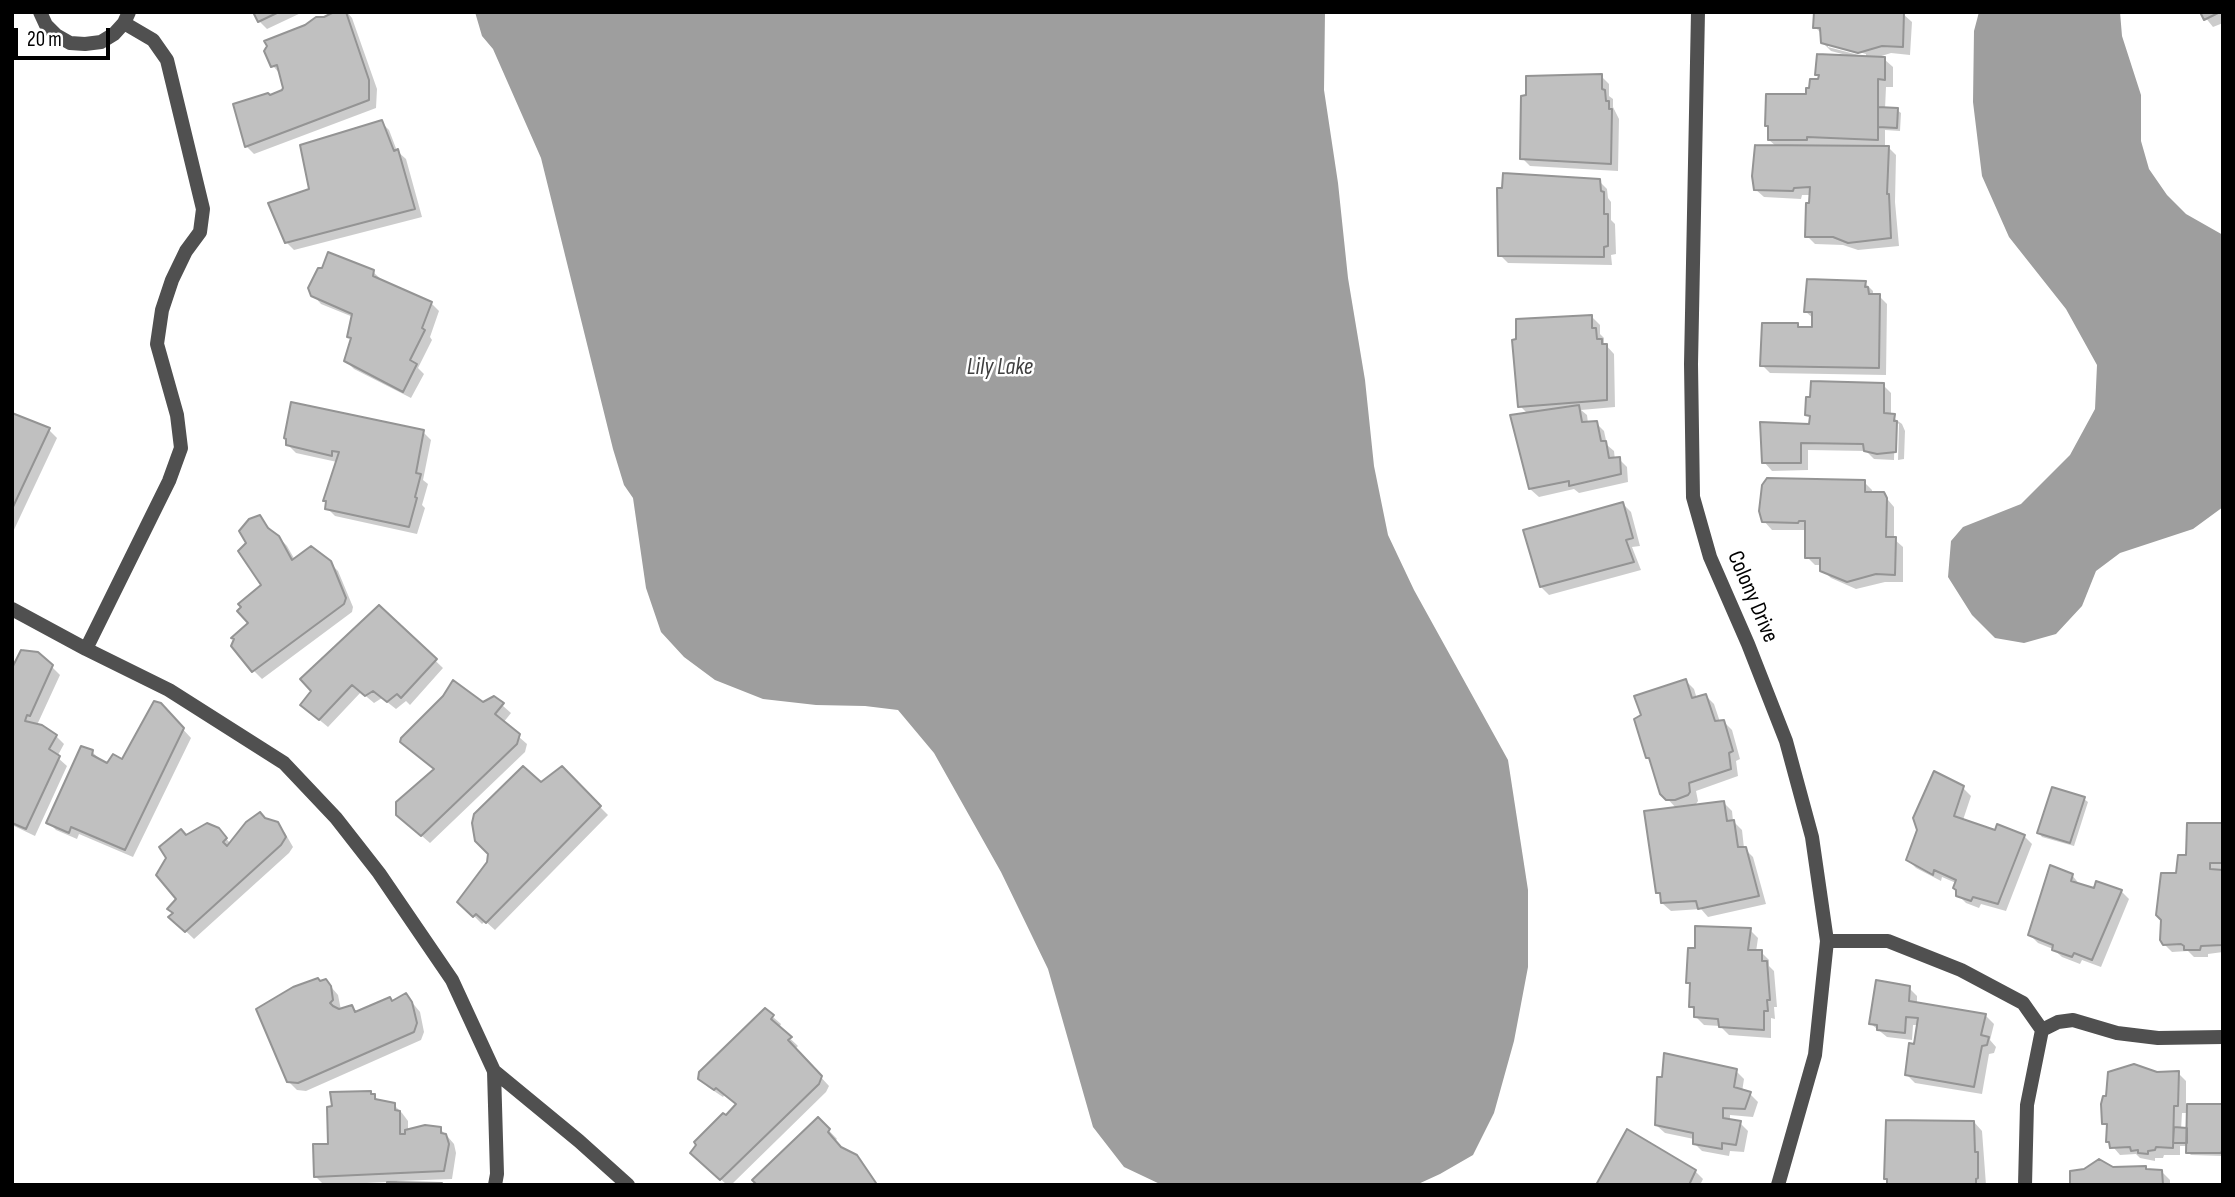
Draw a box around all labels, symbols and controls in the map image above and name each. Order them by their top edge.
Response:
scale bar [18,14,114,58]
text: 20 m [27,27,62,52]
water label: Lily Lake [967,354,1033,382]
street label: Colony Drive [1720,547,1784,647]

